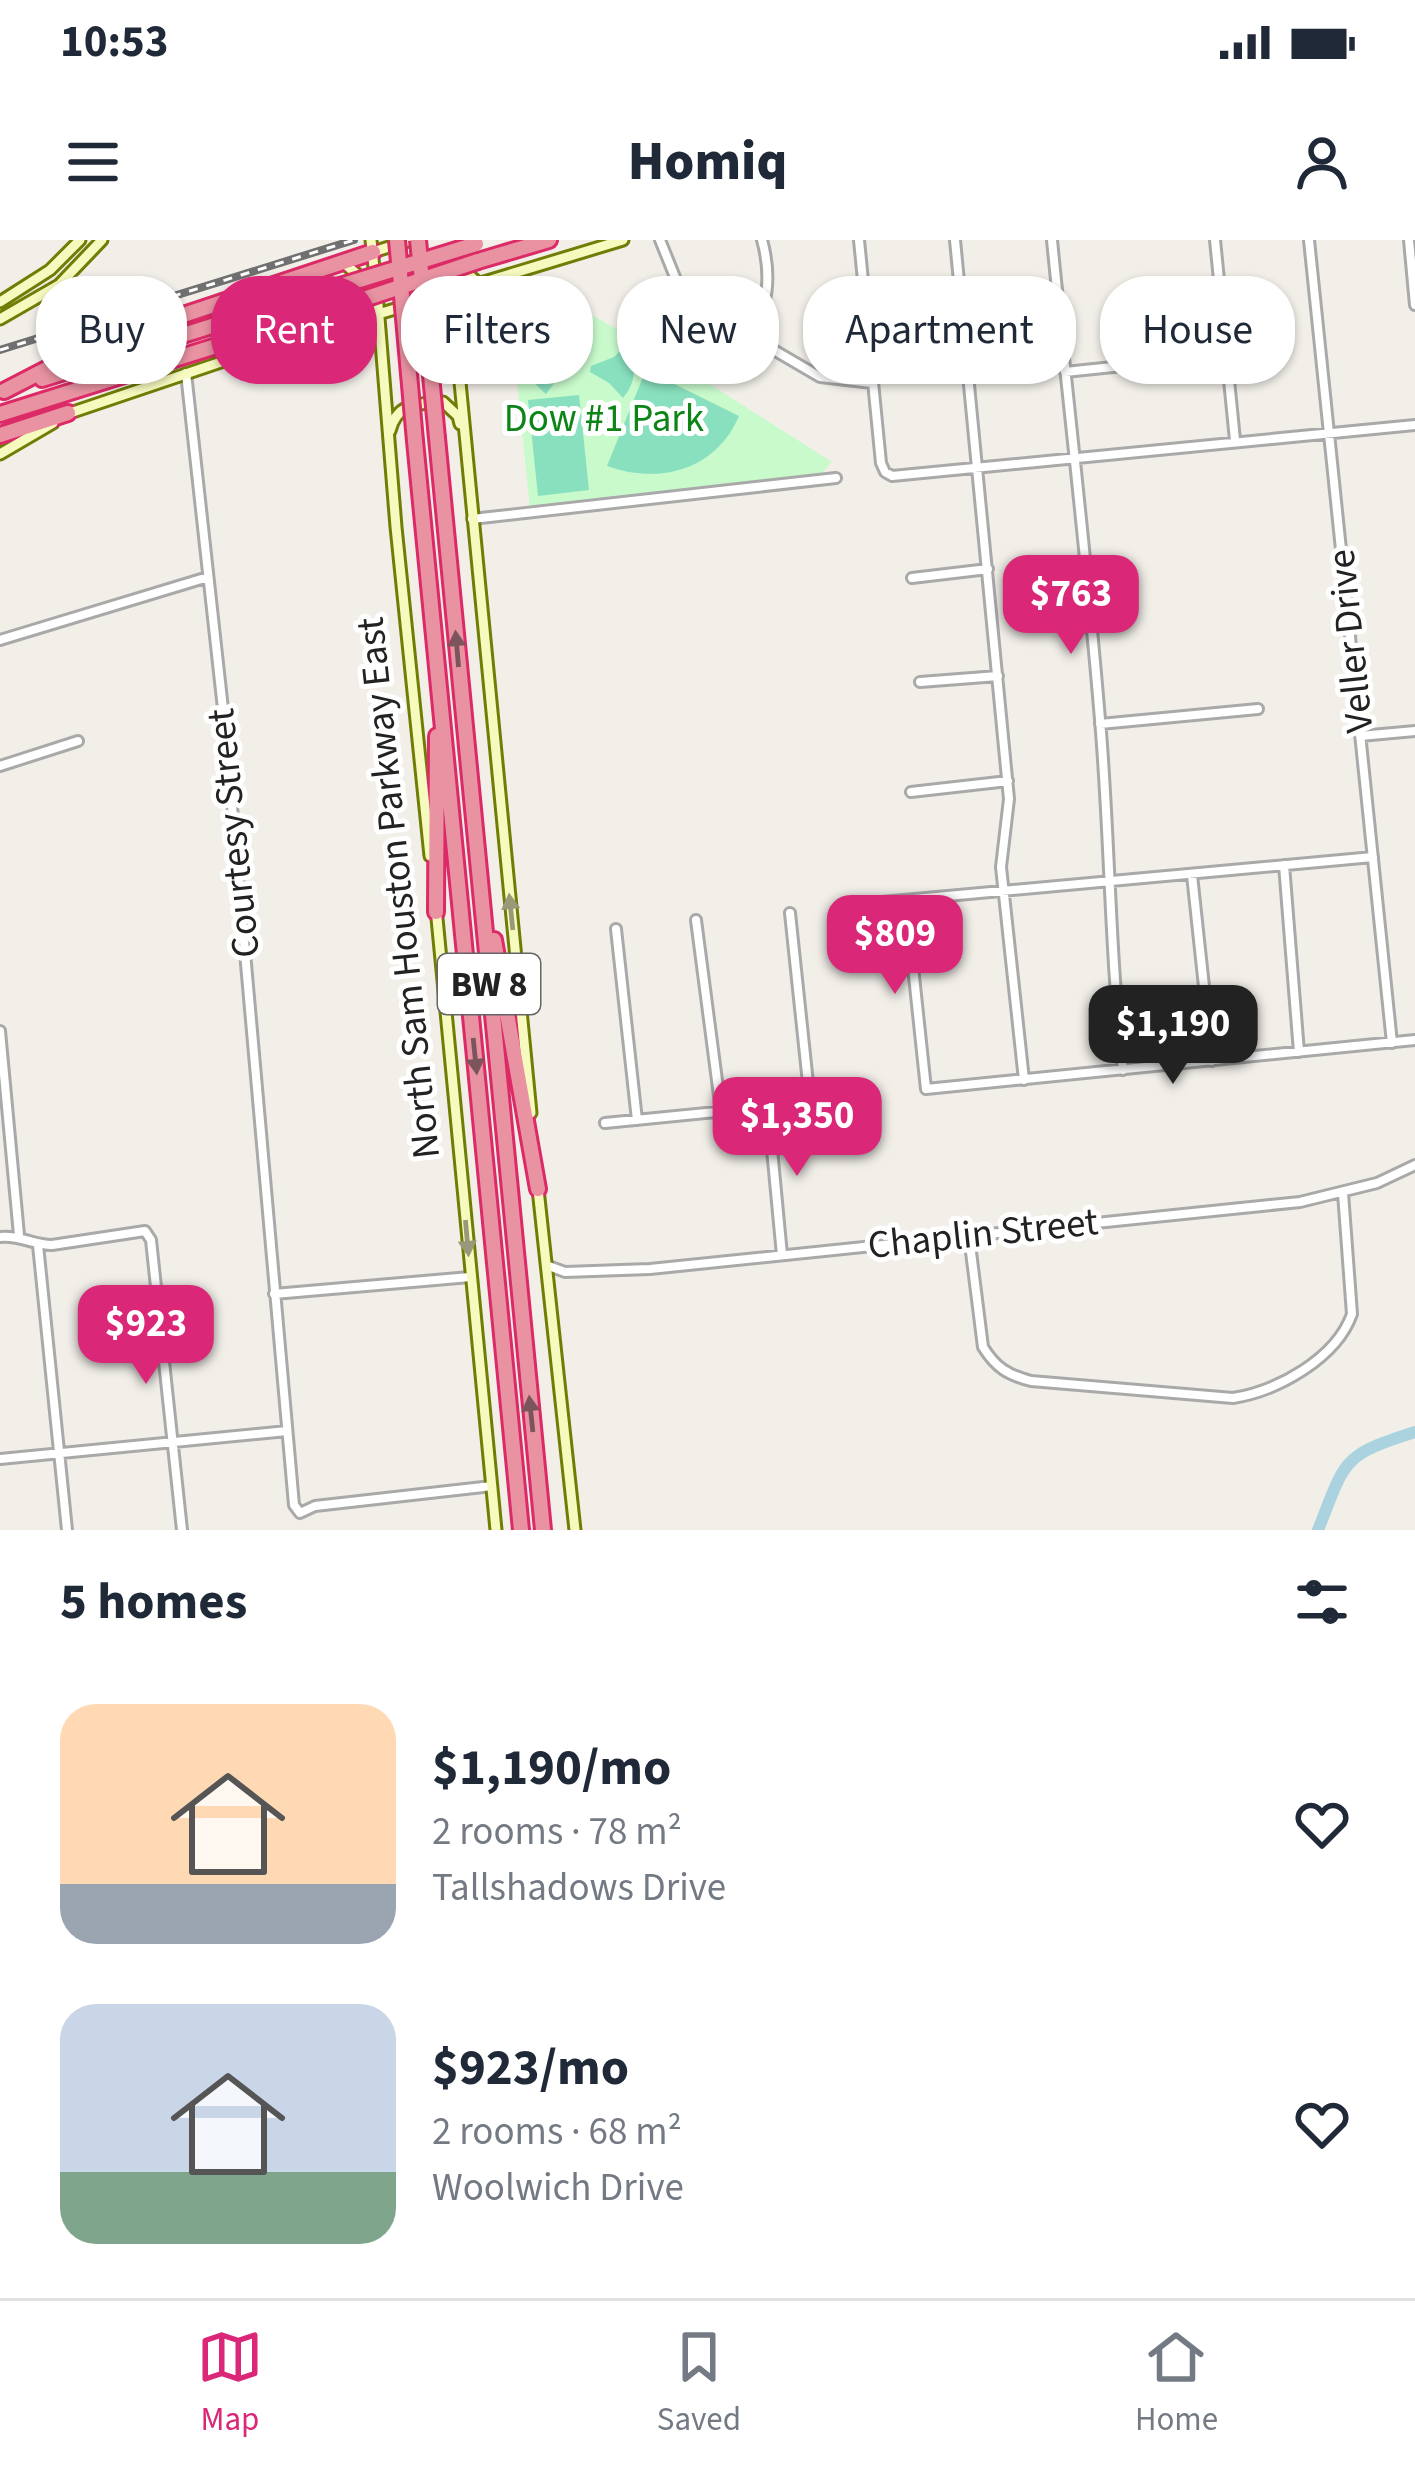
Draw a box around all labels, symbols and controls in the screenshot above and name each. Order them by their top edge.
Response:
text: 10:53 [60,10,169,74]
text: Homiq [628,124,787,201]
icon: menu [60,129,126,195]
icon: person [1289,129,1355,195]
chip: Buy [36,276,187,384]
chip: Rent [211,276,377,384]
chip: Filters [401,276,593,384]
chip: New [617,276,779,384]
chip: Apartment [803,276,1076,384]
chip: House [1100,276,1295,384]
park label: Dow #1 Park [504,391,704,447]
street label: Veller Drive [1314,547,1388,735]
pin: $763 [1000,555,1142,657]
text: $763 [1030,566,1112,622]
street label: North Sam Houston Parkway East [343,614,455,1162]
one-way arrow [447,630,466,667]
street label: Courtesy Street [193,706,275,960]
one-way arrow [501,893,520,930]
pin: $809 [824,895,966,997]
text: $809 [854,906,936,962]
road number: BW 8 [438,954,540,1014]
pin: $1,190 [1075,985,1271,1087]
text: $1,190 [1116,996,1230,1052]
one-way arrow [466,1038,485,1075]
pin: $1,350 [699,1077,895,1179]
text: $1,350 [740,1088,854,1144]
street label: Chaplin Street [865,1194,1101,1274]
one-way arrow [458,1220,477,1257]
pin: $923 [75,1285,217,1387]
text: $923 [105,1296,187,1352]
one-way arrow [522,1394,541,1432]
text: 5 homes [60,1566,247,1638]
icon: filters [1289,1569,1355,1635]
text: $1,190/mo [432,1732,671,1804]
icon: home [156,1752,300,1896]
icon: heart [1289,1791,1355,1857]
text: 2 rooms · 78 m² [432,1804,682,1860]
text: Tallshadows Drive [432,1860,726,1916]
text: $923/mo [432,2032,629,2104]
icon: home [156,2052,300,2196]
icon: heart [1289,2091,1355,2157]
text: 2 rooms · 68 m² [432,2104,682,2160]
text: Woolwich Drive [432,2160,684,2216]
tab: Map [197,2324,263,2443]
tab: Saved [657,2324,741,2443]
tab: Home [1135,2324,1218,2443]

